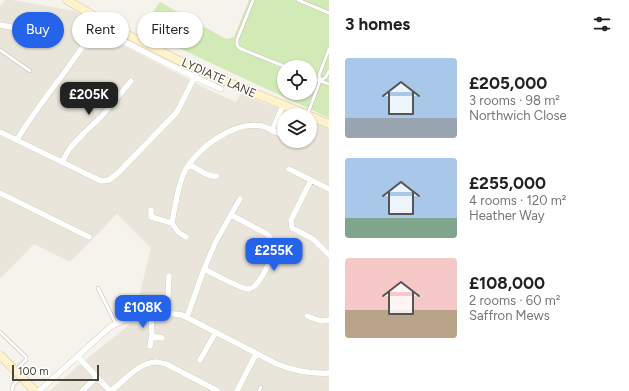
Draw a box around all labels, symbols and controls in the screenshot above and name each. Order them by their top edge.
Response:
chip: Buy [12,12,64,48]
chip: Rent [72,12,129,48]
chip: Filters [137,12,203,48]
icon: filters [591,13,613,35]
text: 3 homes [345,14,410,34]
street label: LYDIATE LANE [179,55,259,101]
map controls [277,60,317,148]
button: locate [277,60,317,100]
text: £205,000 [469,73,547,93]
icon: home [377,74,425,122]
pin: £205K [61,82,117,116]
text: £205K [69,87,109,102]
text: 3 rooms · 98 m² [469,93,560,108]
button: layers [277,108,317,148]
text: Northwich Close [469,108,567,123]
text: £255,000 [469,173,546,193]
icon: home [377,174,425,222]
text: 4 rooms · 120 m² [469,193,567,208]
text: Heather Way [469,208,545,223]
pin: £255K [246,238,302,272]
text: £255K [254,243,294,258]
text: £108,000 [469,273,545,293]
icon: home [377,274,425,322]
text: 2 rooms · 60 m² [469,293,560,308]
pin: £108K [115,295,171,329]
text: £108K [124,300,162,315]
text: Saffron Mews [469,308,550,323]
scale bar [12,363,99,382]
text: 100 m [18,365,49,378]

